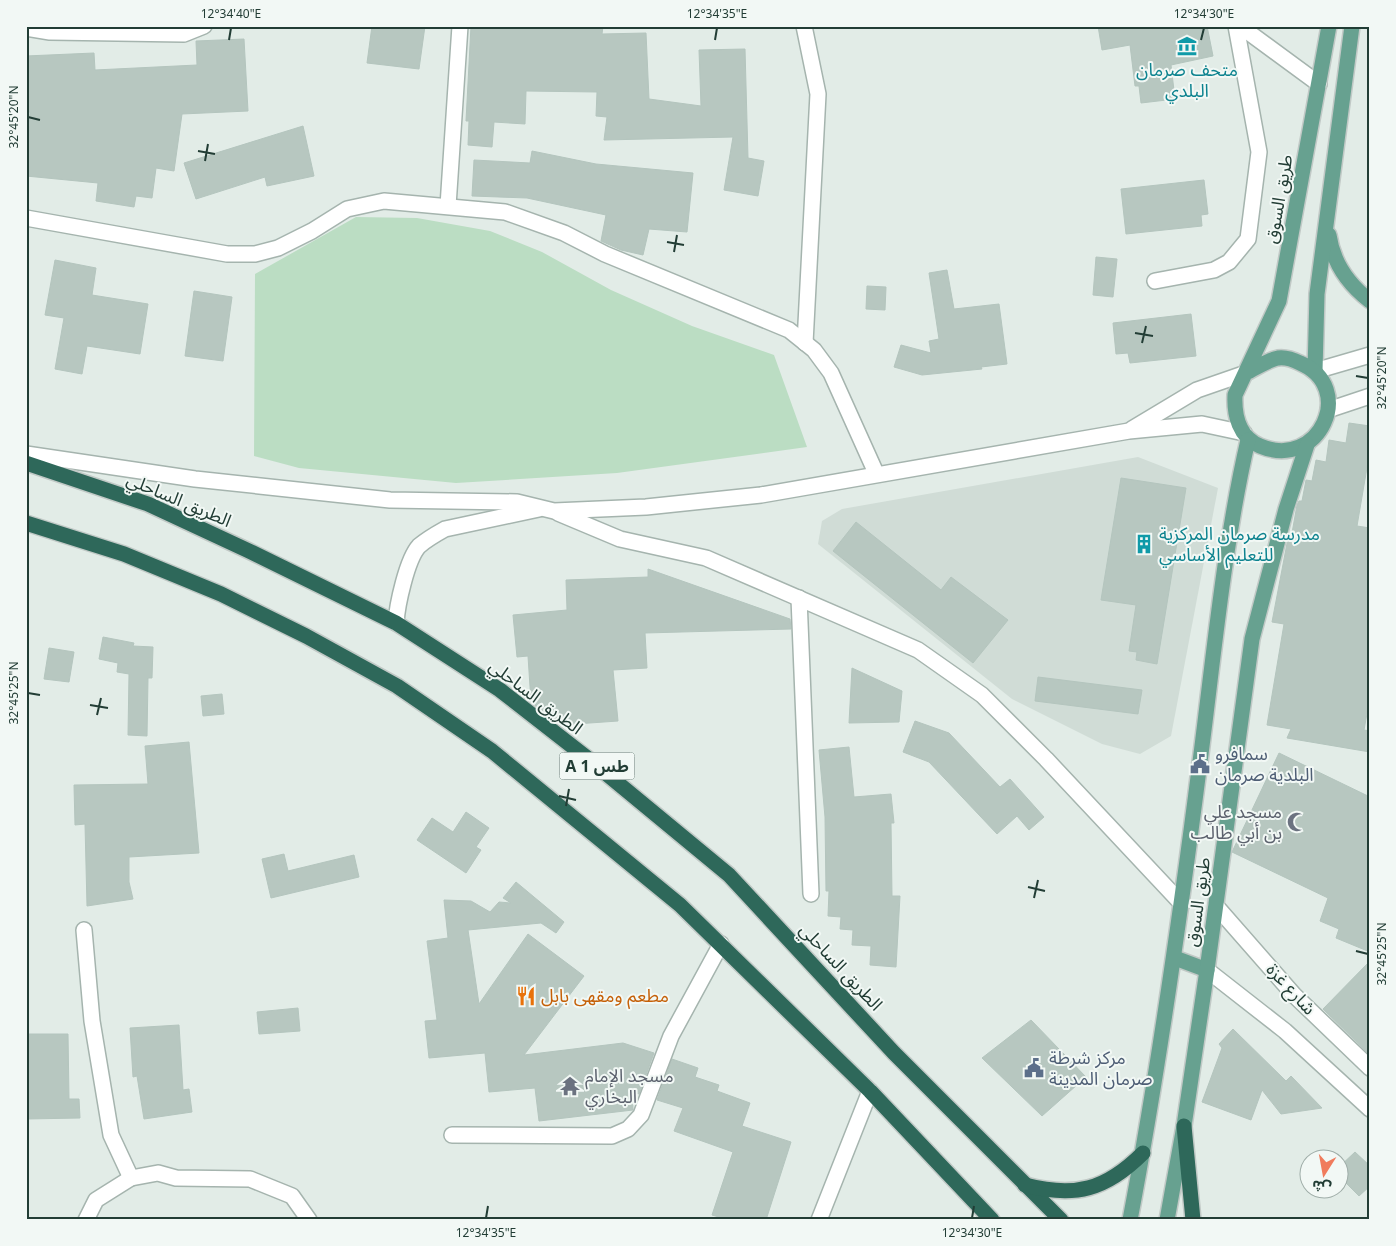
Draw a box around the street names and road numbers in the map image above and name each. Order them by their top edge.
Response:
street label: طريق السوق [1258,152,1298,245]
street label: الطريق الساحلي [122,466,235,534]
street label: الطريق الساحلي [483,653,588,741]
road number: A 1 طس [560,752,634,779]
street label: طريق السوق [1179,856,1215,948]
street label: الطريق الساحلي [793,917,889,1017]
street label: شارع غزة [1259,957,1322,1021]

